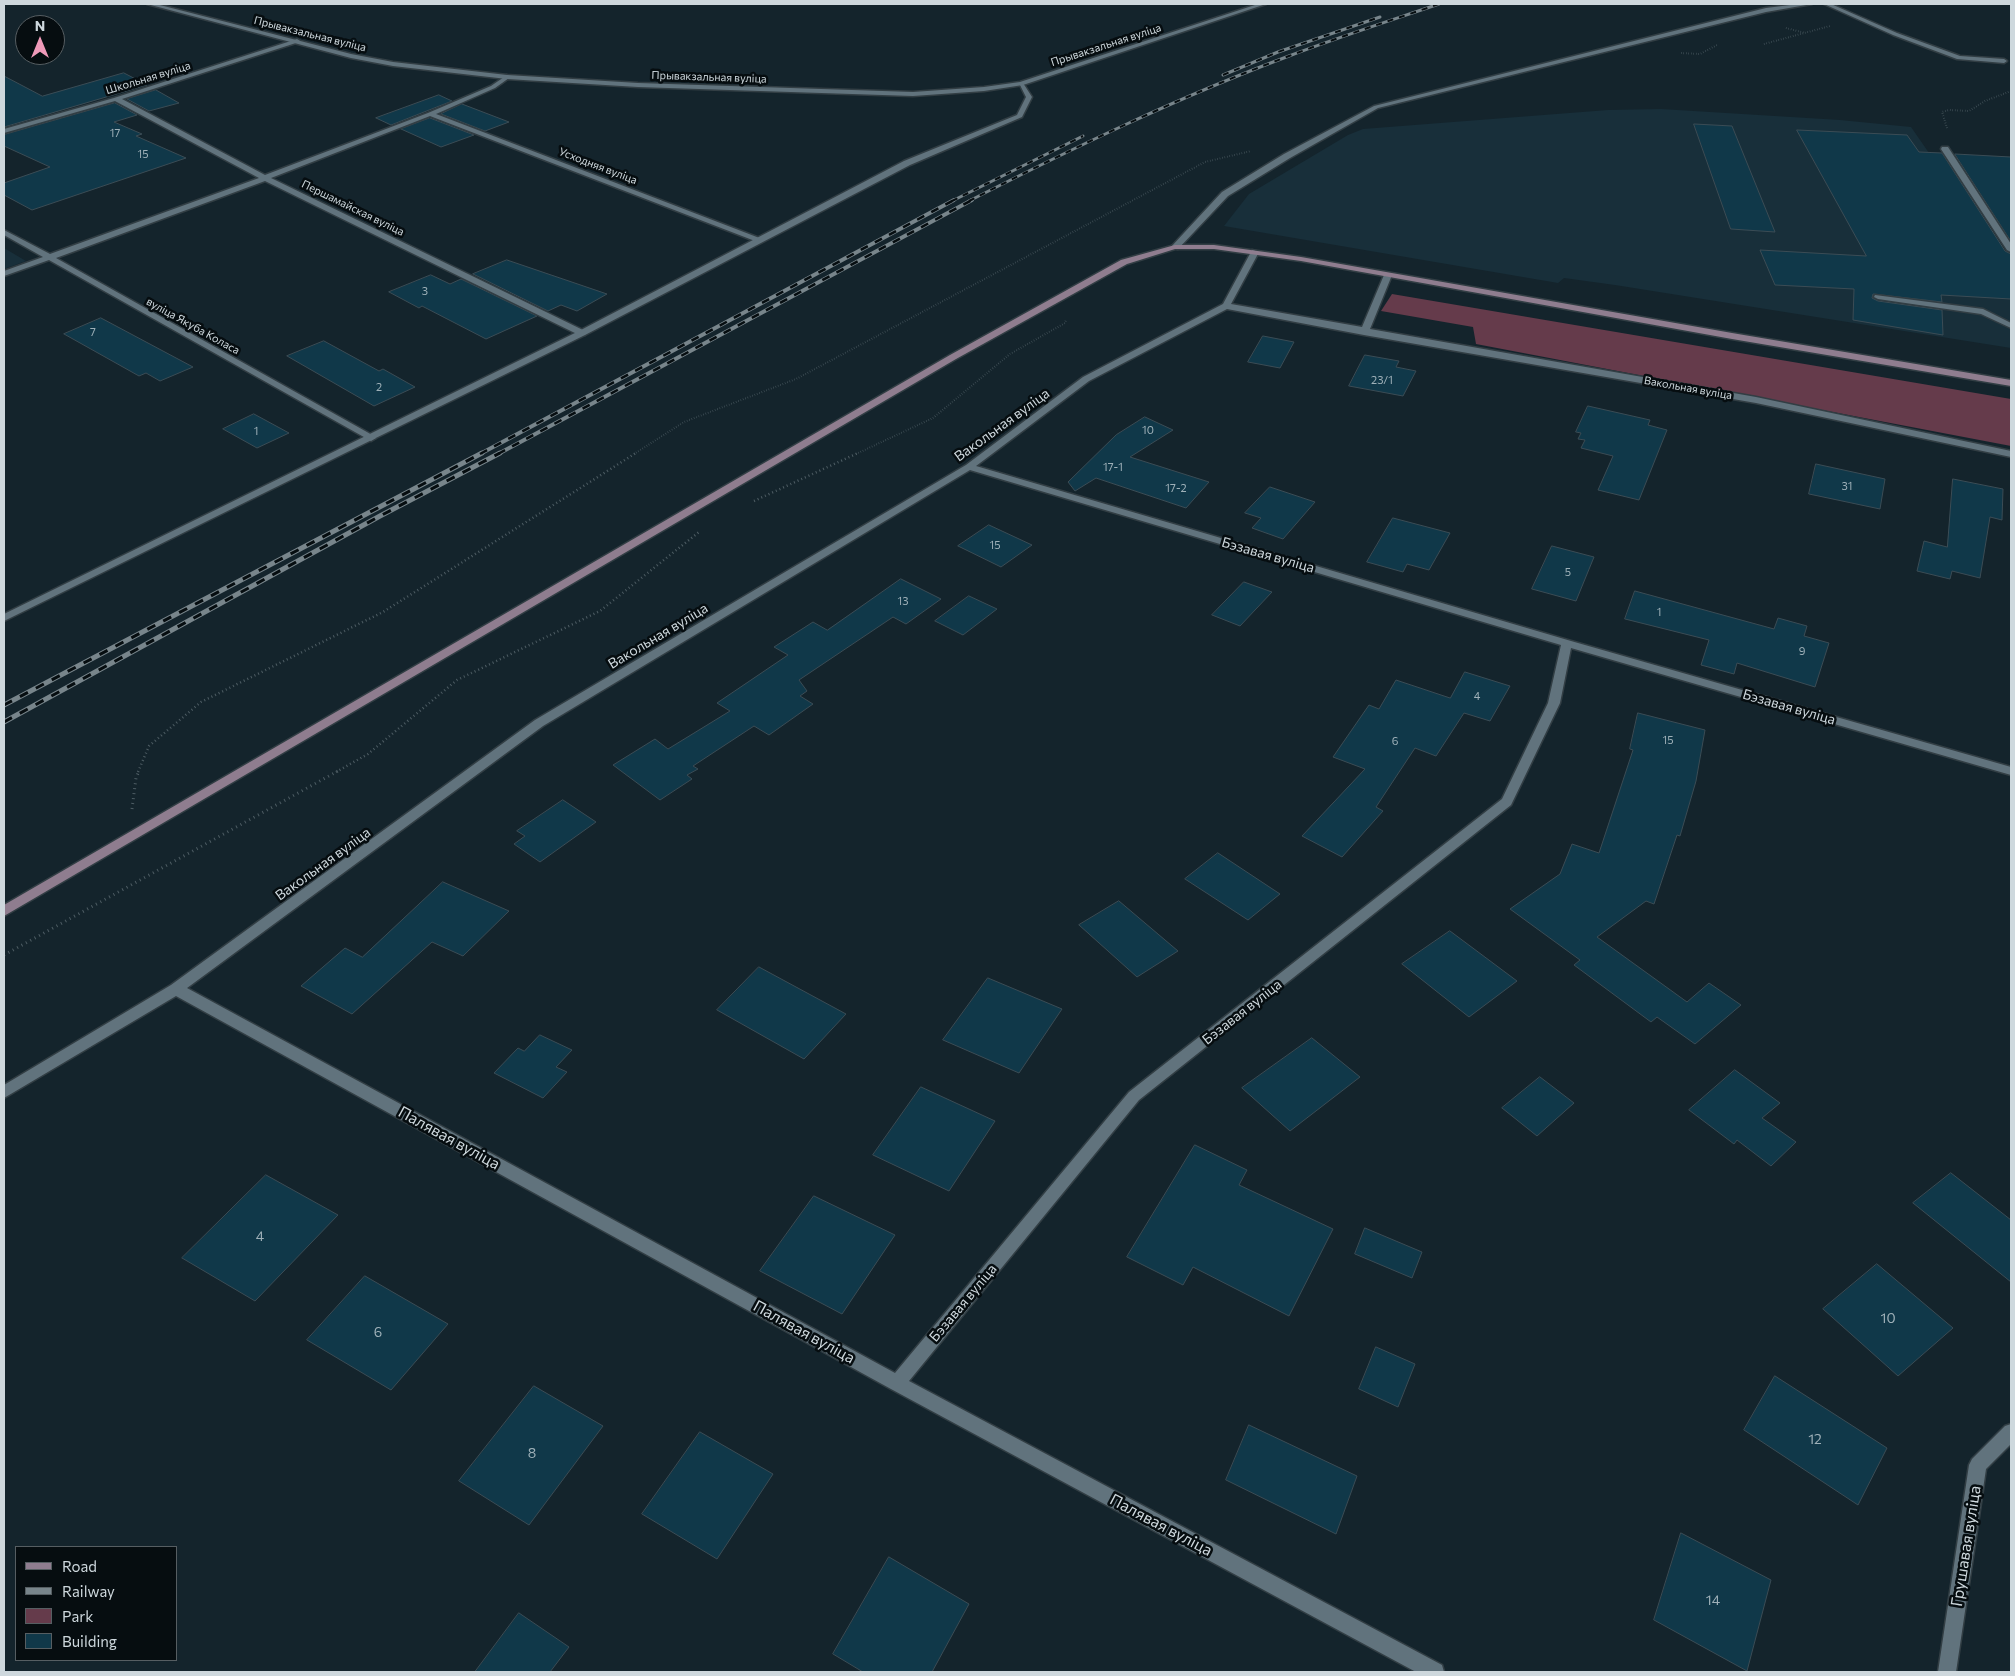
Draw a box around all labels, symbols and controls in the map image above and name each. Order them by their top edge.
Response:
street label: Прывакзальная вуліца [252,14,368,54]
north arrow [15,15,65,65]
text: N [35,17,45,34]
street label: Прывакзальная вуліца [1049,21,1163,69]
street label: Школьная вуліца [104,59,192,97]
street label: Прывакзальная вуліца [651,68,767,86]
house number: 17 [110,126,120,140]
street label: Усходняя вуліца [557,145,639,187]
house number: 15 [137,147,149,161]
street label: Першамайская вуліца [300,177,406,239]
house number: 3 [422,284,428,298]
street label: вуліца Якуба Коласа [144,295,242,357]
house number: 7 [90,325,96,339]
house number: 23/1 [1371,373,1393,387]
street label: Вакольная вуліца [1643,374,1733,402]
house number: 2 [376,380,382,394]
street label: Вакольная вуліца [951,385,1053,465]
house number: 10 [1142,423,1154,437]
house number: 1 [254,424,258,438]
house number: 17-1 [1103,460,1123,474]
house number: 31 [1842,479,1852,493]
house number: 17-2 [1165,481,1187,495]
street label: Бэзавая вуліца [1220,534,1316,576]
house number: 15 [989,538,1001,552]
house number: 5 [1565,565,1571,579]
house number: 13 [898,594,908,608]
street label: Вакольная вуліца [605,600,711,672]
house number: 1 [1657,605,1661,619]
house number: 9 [1799,644,1805,658]
street label: Бэзавая вуліца [1741,686,1837,728]
house number: 4 [1474,689,1480,703]
house number: 15 [1662,733,1674,747]
house number: 6 [1392,734,1398,748]
street label: Вакольная вуліца [272,824,374,904]
street label: Бэзавая вуліца [1199,976,1285,1048]
street label: Палявая вуліца [395,1102,503,1174]
house number: 4 [256,1228,264,1244]
street label: Бэзавая вуліца [926,1261,1000,1345]
street label: Палявая вуліца [750,1296,858,1368]
house number: 10 [1880,1310,1896,1326]
house number: 6 [374,1324,382,1340]
house number: 12 [1808,1431,1822,1447]
house number: 8 [528,1445,536,1461]
street label: Грушавая вуліца [1947,1484,1985,1608]
street label: Палявая вуліца [1106,1490,1216,1560]
legend [15,1546,178,1661]
text: Road [62,1557,97,1575]
text: Railway [62,1582,115,1600]
house number: 14 [1706,1592,1720,1608]
text: Park [62,1607,93,1625]
text: Building [62,1632,117,1650]

